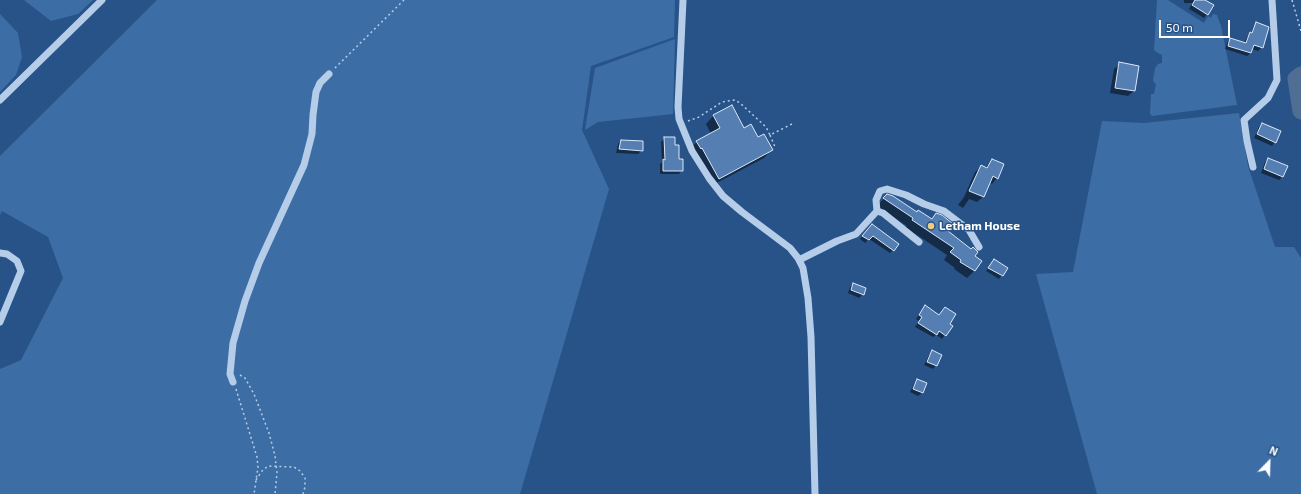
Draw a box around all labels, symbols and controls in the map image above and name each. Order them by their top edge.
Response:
scale bar [1161,12,1232,38]
text: 50 m [1166,20,1193,34]
place label: Letham House [939,219,1020,233]
marker: Letham House [926,221,936,231]
north arrow [1249,442,1289,482]
text: N [1268,443,1280,458]

